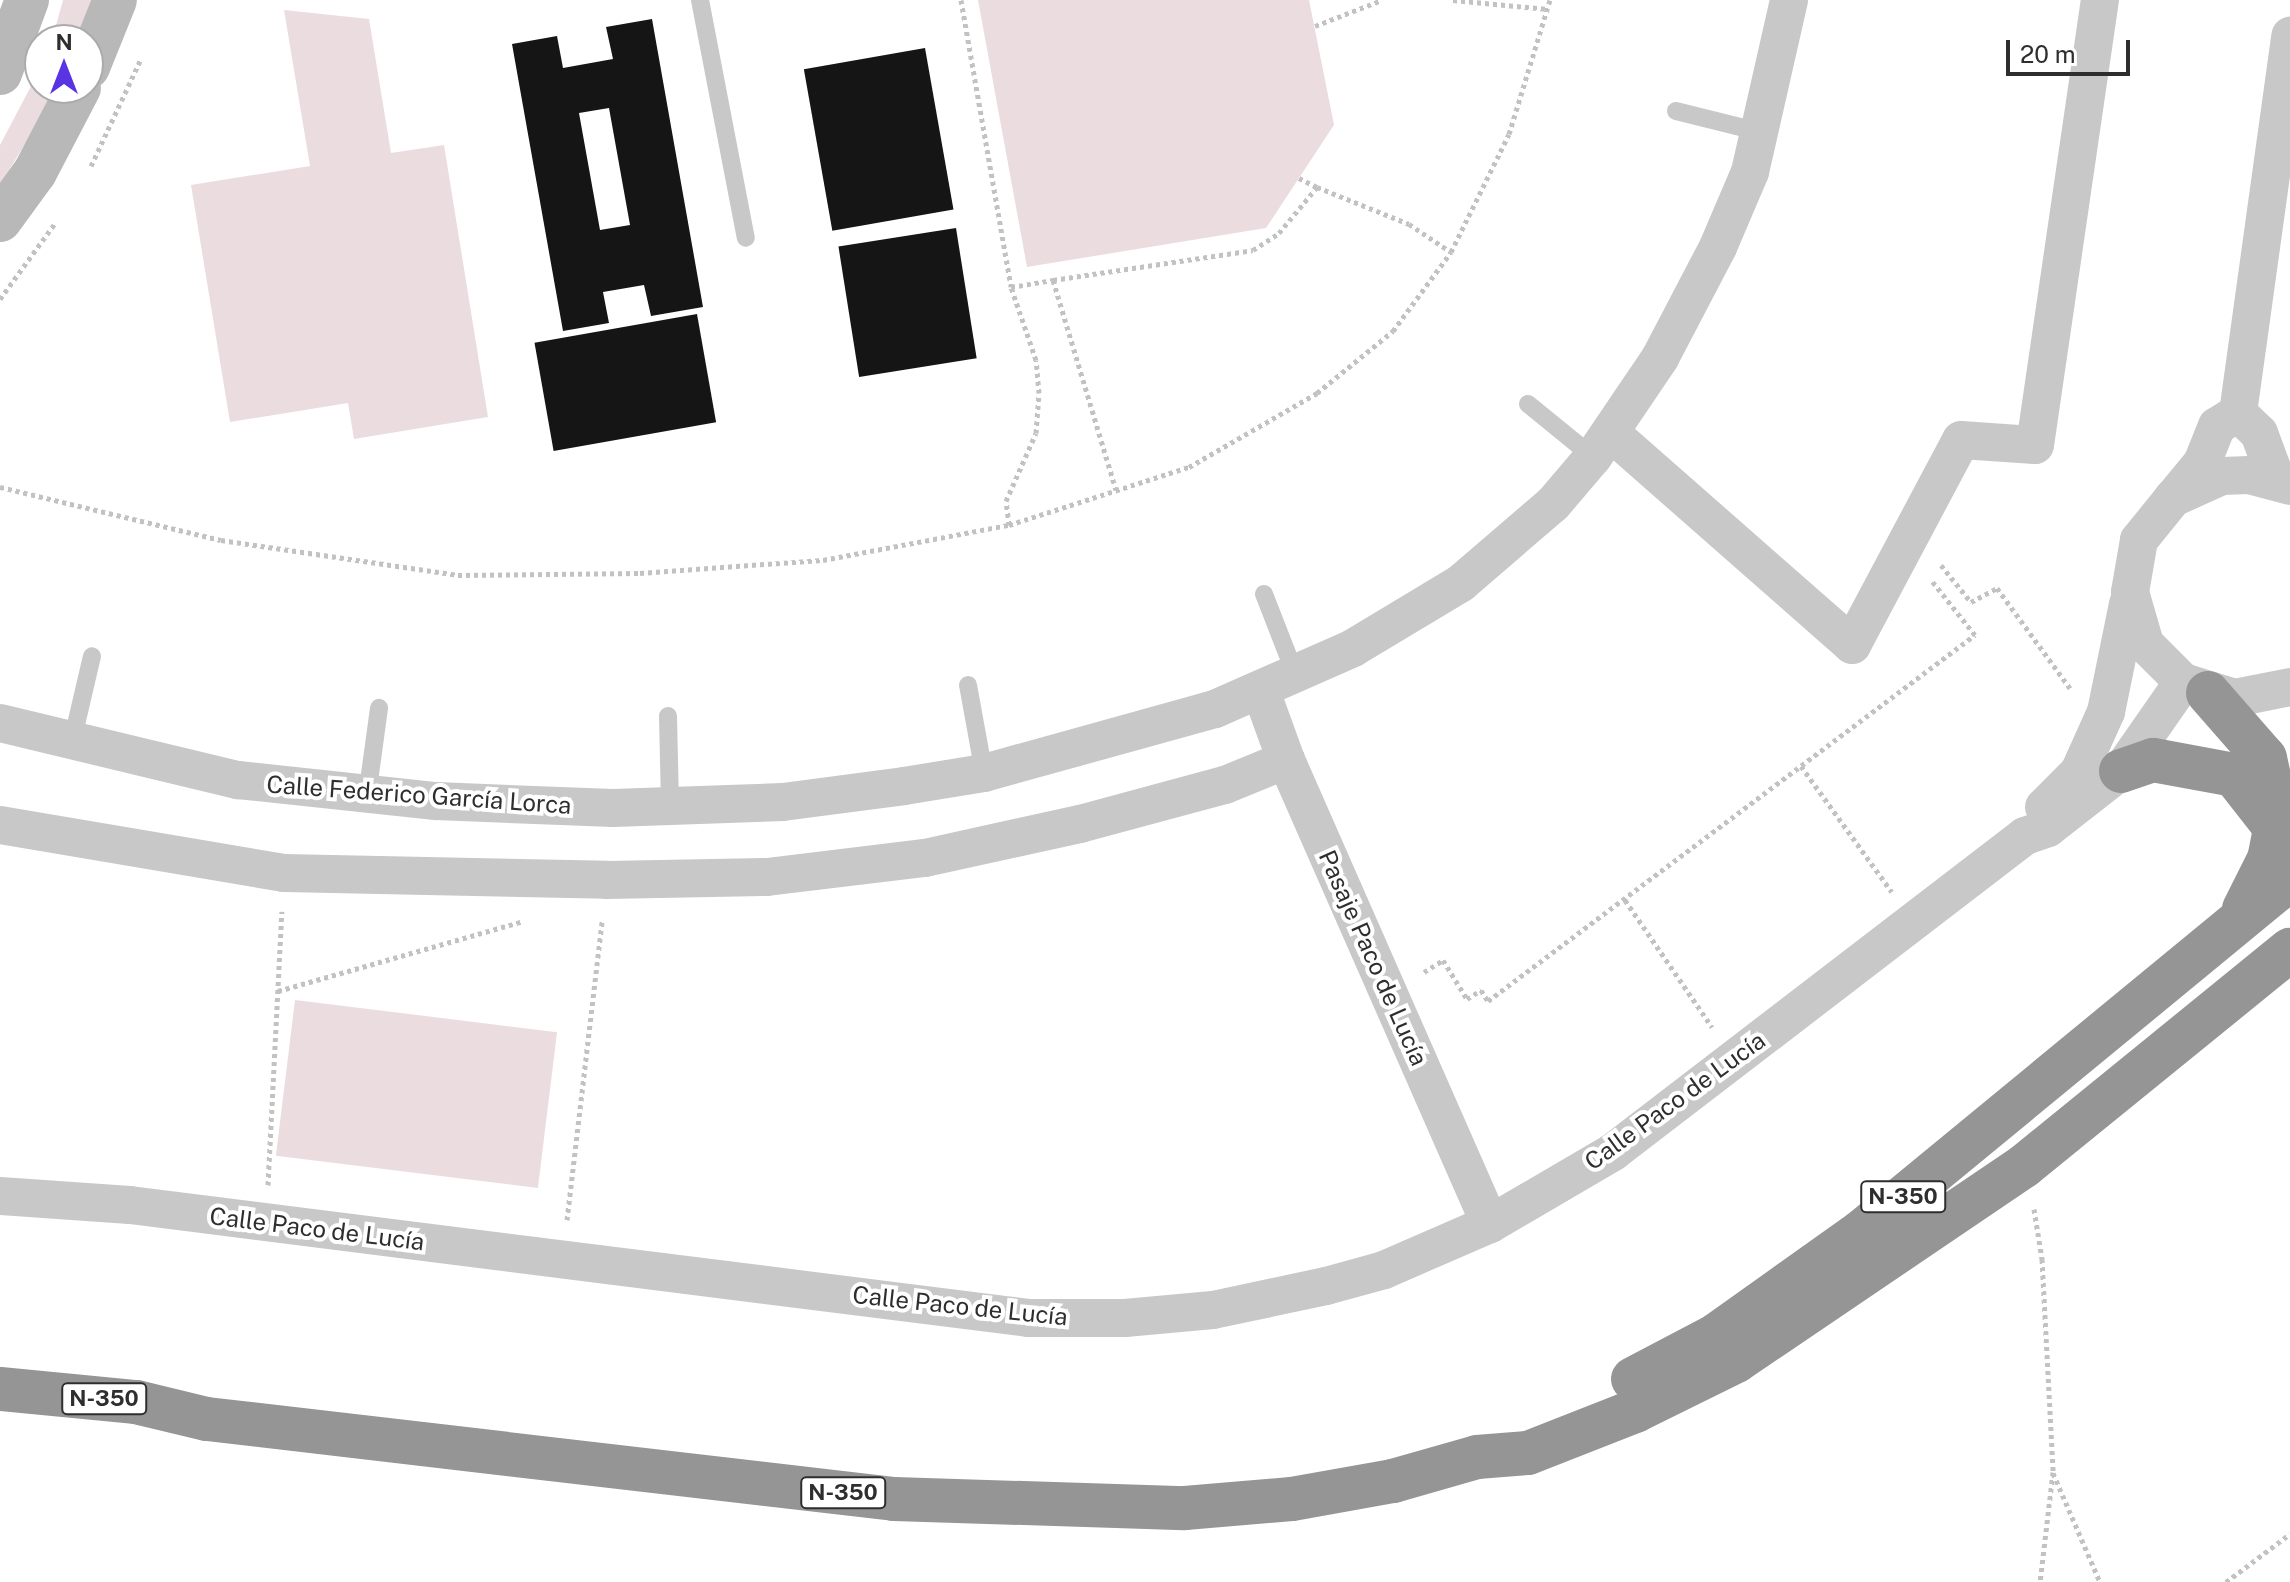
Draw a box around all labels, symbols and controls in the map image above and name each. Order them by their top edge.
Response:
north arrow [24,24,104,104]
scale bar [2010,24,2134,74]
text: N [55,29,73,55]
text: 20 m [2020,40,2076,68]
street label: Calle Federico García Lorca [265,770,573,820]
street label: Pasaje Paco de Lucía [1312,845,1434,1071]
street label: Calle Paco de Lucía [1579,1026,1771,1176]
road number: N-350 [1859,1179,1947,1215]
street label: Calle Paco de Lucía [208,1201,426,1257]
street label: Calle Paco de Lucía [851,1280,1069,1332]
road number: N-350 [60,1381,148,1417]
road number: N-350 [799,1475,887,1511]

